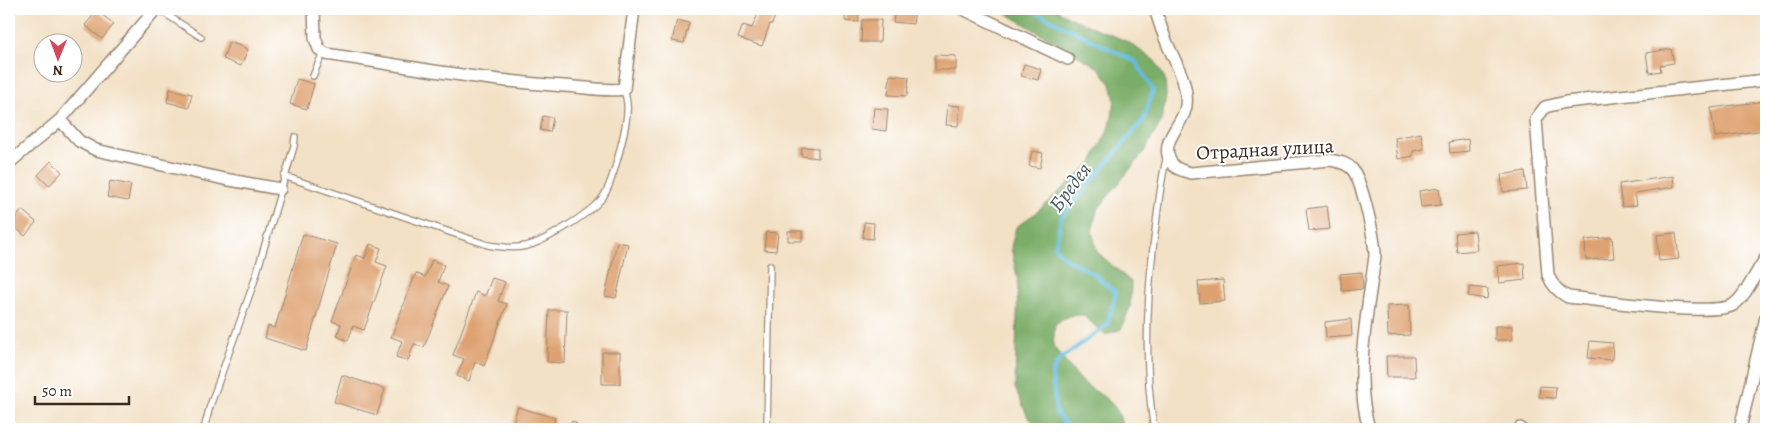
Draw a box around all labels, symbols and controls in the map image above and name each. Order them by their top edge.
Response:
north arrow [32,32,82,82]
text: N [53,61,63,80]
street label: Отрадная улица [1196,132,1335,167]
water label: Бредея [1042,157,1098,217]
scale bar [35,373,129,405]
text: 50 m [42,381,72,401]

